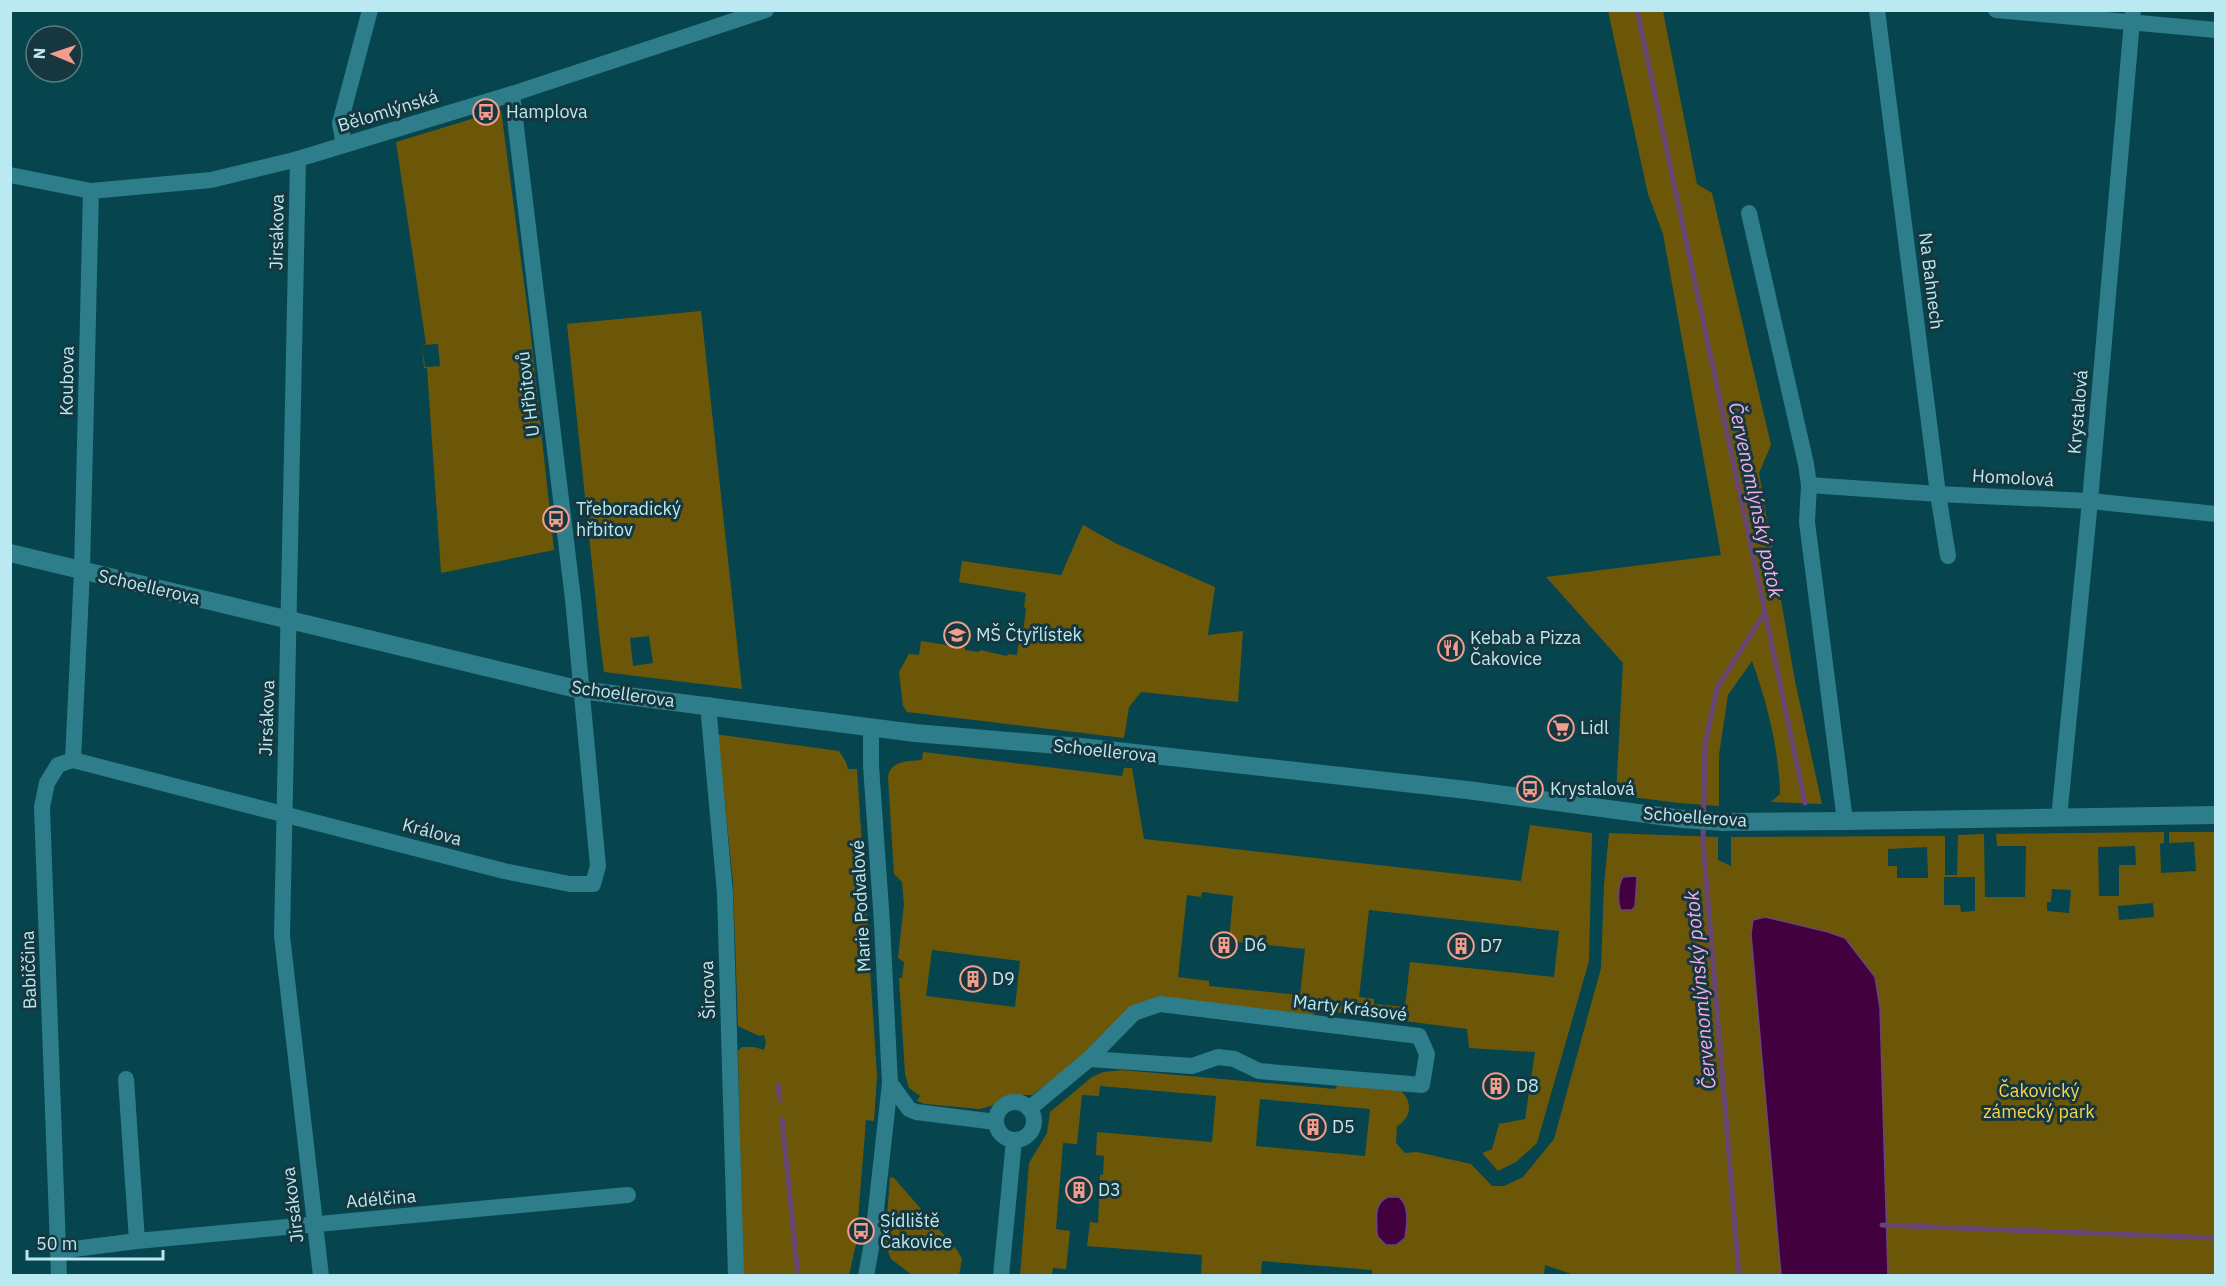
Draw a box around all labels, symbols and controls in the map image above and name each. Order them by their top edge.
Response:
north arrow [24,24,84,84]
text: N [29,47,49,60]
street label: Bělomlýnská [335,84,441,137]
bus stop icon: Hamplova [471,97,501,127]
place label: Hamplova [506,100,588,123]
street label: Jirsákova [264,193,289,270]
street label: Na Bahnech [1914,231,1949,331]
street label: Koubova [54,345,79,416]
street label: U Hřbitovů [511,350,544,438]
street label: Krystalová [2062,368,2093,455]
water label: Červenomlýnský potok [1723,400,1791,601]
street label: Homolová [1972,464,2055,491]
place label: Třeboradický hřbitov [576,497,681,541]
bus stop icon: Třeboradický hřbitov [541,504,571,534]
street label: Schoellerova [96,564,203,610]
school or university icon: MŠ Čtyřlístek [942,620,972,650]
place label: MŠ Čtyřlístek [976,622,1083,646]
place label: Kebab a Pizza Čakovice [1470,626,1582,670]
restaurant icon: Kebab a Pizza Čakovice [1436,633,1466,663]
street label: Schoellerova [570,675,677,712]
street label: Jirsákova [254,679,279,756]
supermarket icon: Lidl [1546,713,1576,743]
place label: Lidl [1580,716,1609,739]
street label: Schoellerova [1052,734,1158,767]
bus stop icon: Krystalová [1515,774,1545,804]
place label: Krystalová [1550,777,1635,800]
street label: Schoellerova [1642,801,1748,832]
street label: Králova [400,813,465,851]
street label: Marie Podvalové [846,839,875,973]
water label: Červenomlýnský potok [1677,889,1722,1090]
street label: Babiččina [16,930,41,1010]
building icon: D6 [1209,930,1239,960]
building icon: D7 [1446,931,1476,961]
place label: D6 [1244,933,1267,956]
place label: D7 [1480,934,1503,957]
street label: Šircova [694,960,720,1020]
building icon: D9 [958,964,988,994]
place label: D9 [992,967,1015,990]
street label: Marty Krásové [1292,989,1409,1026]
building icon: D8 [1481,1071,1511,1101]
place label: D8 [1516,1074,1539,1097]
park label: Čakovický zámecký park [1983,1078,2095,1123]
building icon: D5 [1298,1112,1328,1142]
place label: D5 [1332,1115,1355,1138]
street label: Jirsákova [276,1166,309,1244]
building icon: D3 [1064,1175,1094,1205]
place label: D3 [1098,1178,1121,1201]
street label: Adélčina [345,1184,417,1213]
place label: Sídliště Čakovice [880,1209,952,1253]
bus stop icon: Sídliště Čakovice [846,1216,876,1246]
scale bar [27,1223,164,1261]
text: 50 m [36,1232,78,1255]

